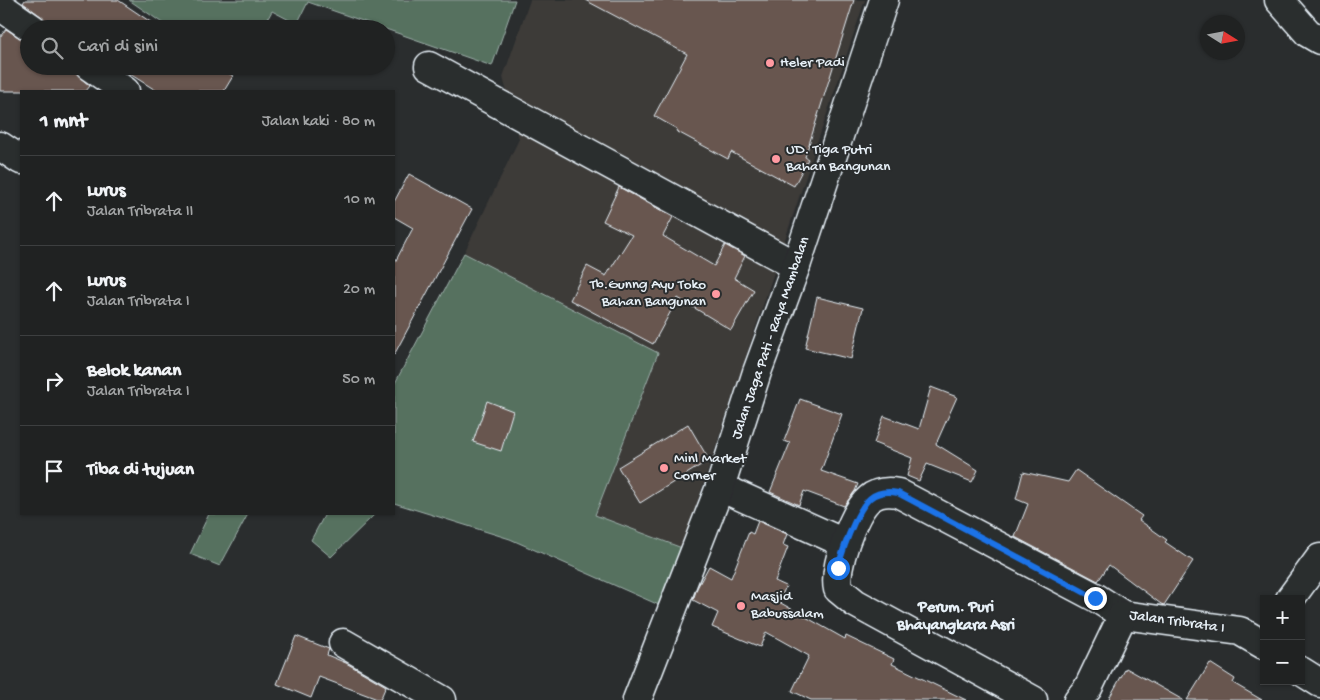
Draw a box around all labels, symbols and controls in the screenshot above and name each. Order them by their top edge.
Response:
north arrow [1200,15,1245,60]
search box [20,20,395,75]
icon: search [38,34,66,62]
text: Cari di sini [78,36,158,59]
place label: Heler Padi [780,54,845,72]
marker: Heler Padi [764,57,776,69]
text: 1 mnt [40,110,87,135]
text: Jalan kaki · 80 m [262,113,375,132]
place label: UD. Tiga Putri Bahan Bangunan [785,141,890,176]
marker: UD. Tiga Putri Bahan Bangunan [770,153,782,165]
text: Lurus [87,180,126,203]
icon: ahead [40,187,68,215]
text: 10 m [344,191,375,210]
text: Jalan Tribrata II [87,203,193,222]
street label: Jalan Jaga Pati - Raya Mambalan [728,234,814,442]
text: Lurus [87,270,126,293]
place label: Tb.Gunng Ayu Toko Bahan Bangunan [589,276,706,311]
icon: ahead [40,277,68,305]
text: 20 m [343,281,375,300]
marker: Tb.Gunng Ayu Toko Bahan Bangunan [710,288,722,300]
text: Jalan Tribrata I [87,293,189,312]
text: Belok kanan [87,360,181,383]
icon: right [40,367,68,395]
text: 50 m [342,371,375,390]
text: Jalan Tribrata I [87,383,189,402]
place label: Minl Market Corner [674,450,748,485]
icon: arrive [40,457,68,485]
text: Tiba di tujuan [87,459,194,482]
marker: Minl Market Corner [658,462,670,474]
route start [827,557,850,580]
route end [1084,587,1107,610]
place label: Masjid Babussalam [750,588,824,623]
map controls [1260,595,1305,685]
button: + [1260,595,1305,640]
district label: Perum. Puri Bhayangkara Asri [896,599,1015,636]
marker: Masjid Babussalam [735,600,747,612]
street label: Jalan Tribrata I [1128,606,1226,638]
button: − [1260,640,1305,685]

